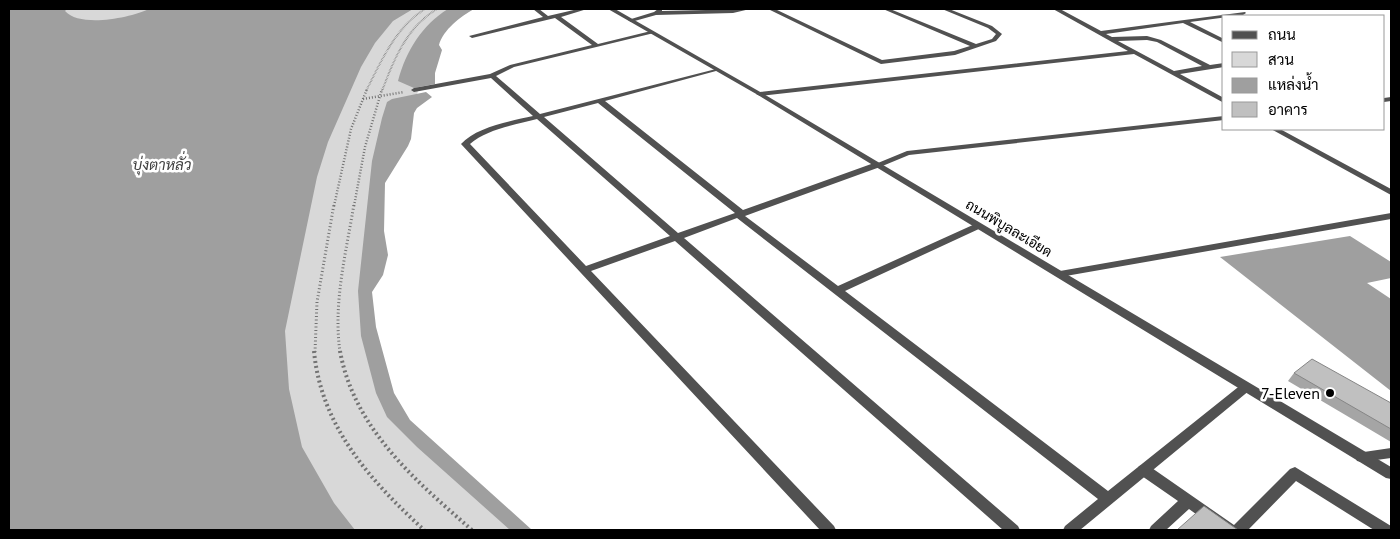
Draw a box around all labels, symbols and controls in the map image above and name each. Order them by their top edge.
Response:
legend [1222,15,1385,130]
text: ถนน [1268,25,1296,44]
text: สวน [1268,50,1294,69]
text: แหล่งน้ำ [1268,72,1319,94]
text: อาคาร [1268,100,1308,119]
water label: บุ่งตาหลั่ว [133,150,192,176]
street label: ถนนพิบูลละเอียด [962,195,1055,262]
place label: 7-Eleven [1261,383,1320,403]
marker: 7-Eleven [1324,387,1336,399]

